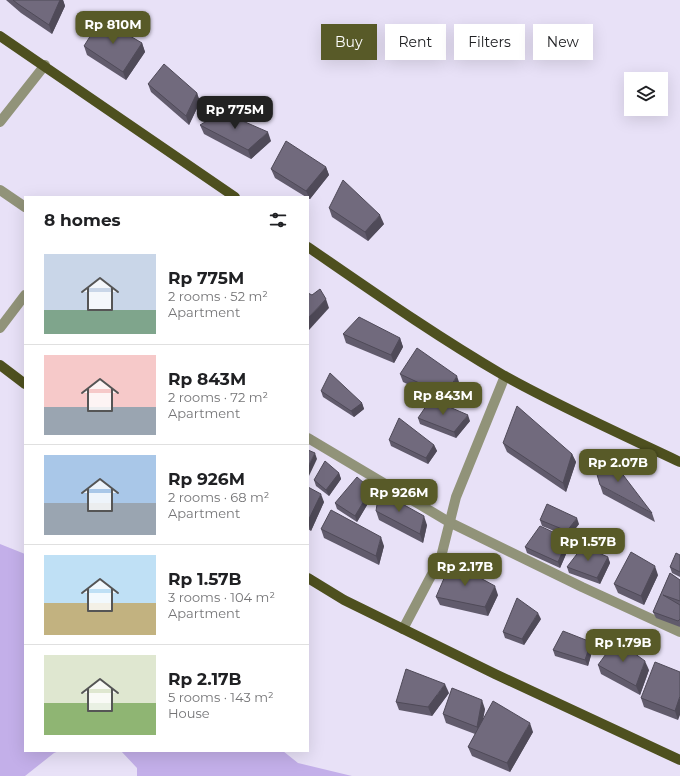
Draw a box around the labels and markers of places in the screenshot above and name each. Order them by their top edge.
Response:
pin: Rp 810M [76,11,150,45]
pin: Rp 775M [198,96,272,130]
pin: Rp 843M [406,382,480,416]
pin: Rp 2.07B [577,449,659,483]
pin: Rp 926M [362,479,436,513]
pin: Rp 1.57B [547,528,629,562]
pin: Rp 2.17B [424,553,506,587]
pin: Rp 1.79B [582,629,664,663]

